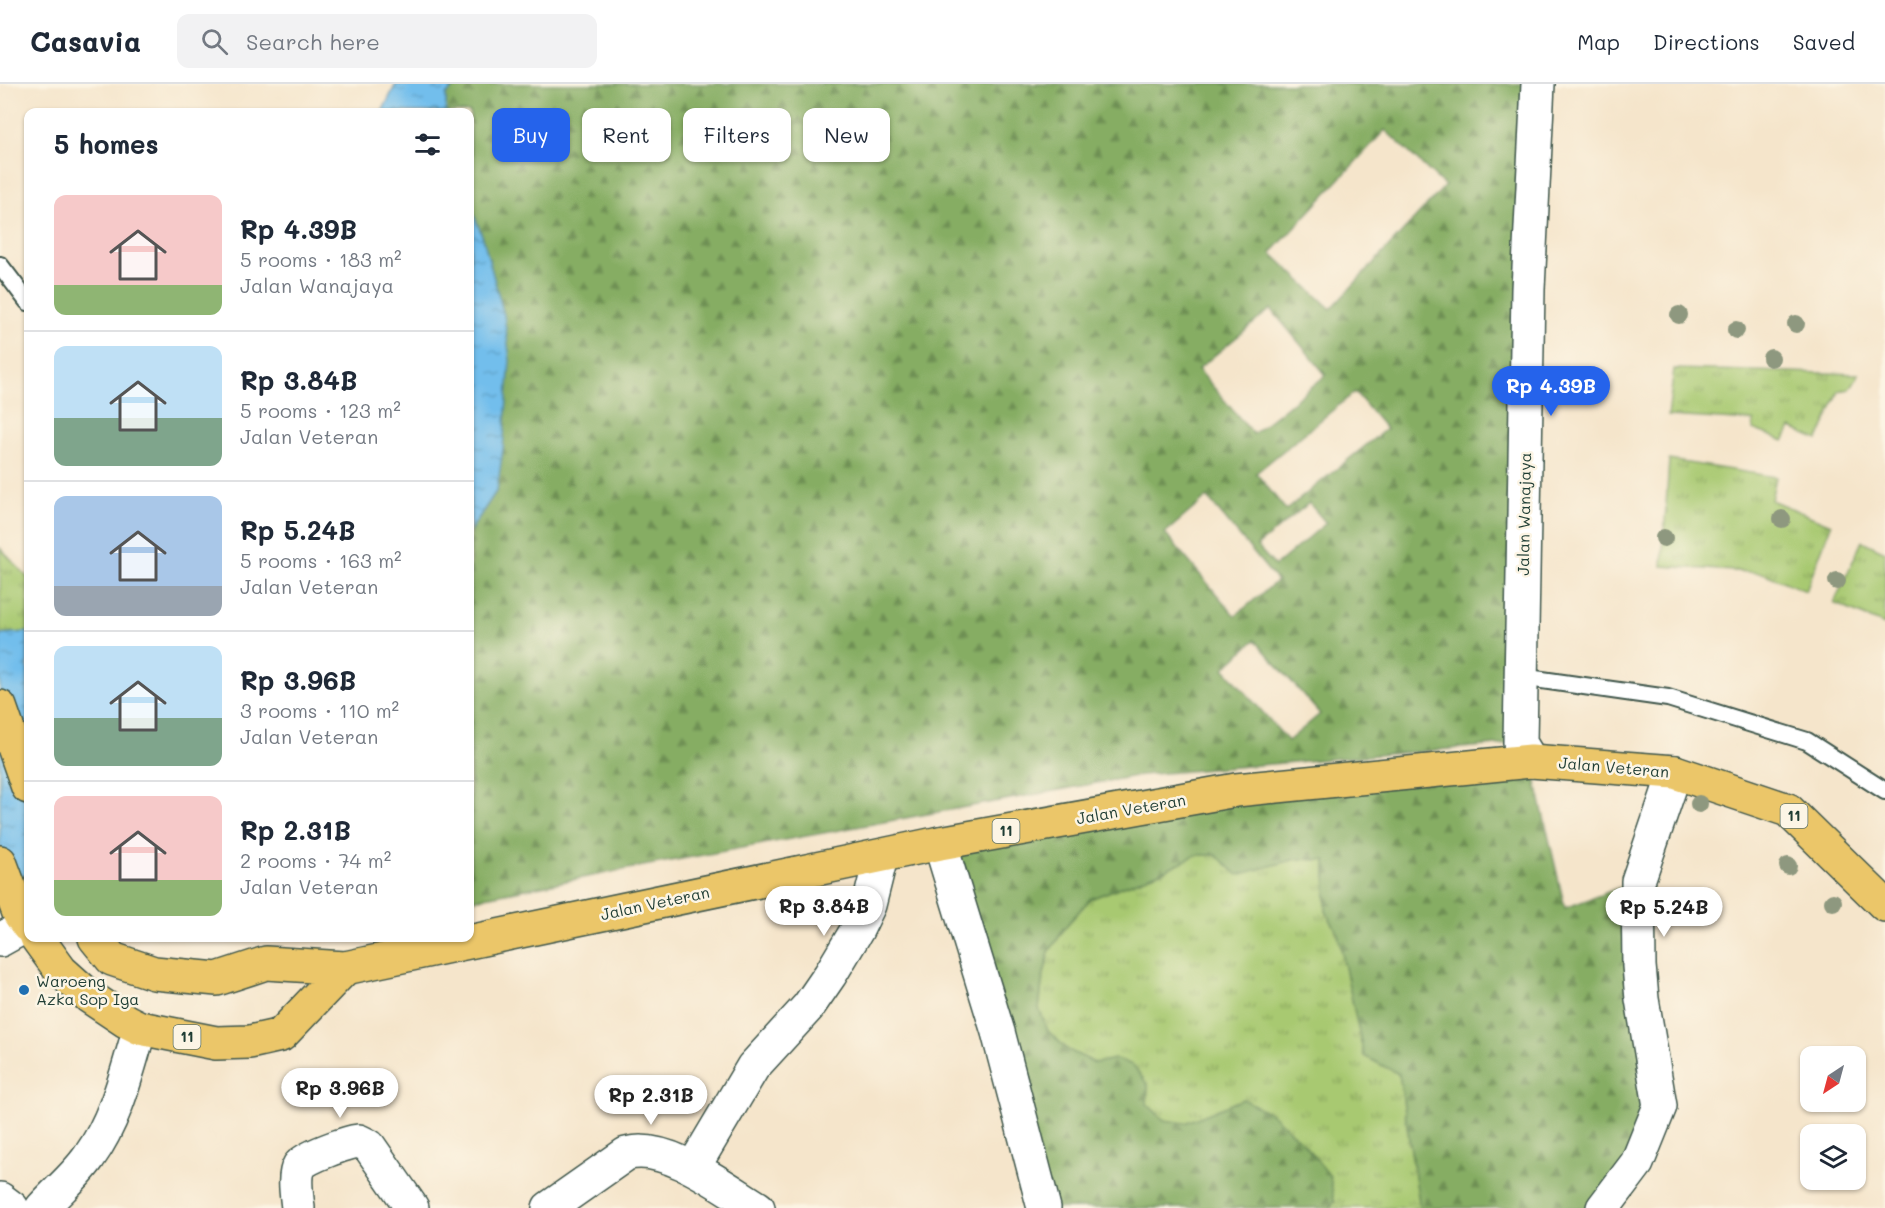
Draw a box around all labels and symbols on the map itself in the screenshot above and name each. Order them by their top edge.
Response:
pin: Rp 4.39B [1489,366,1613,417]
street label: Jalan Wanajaya [1512,452,1535,576]
street label: Jalan Veteran [1558,751,1670,782]
street label: Jalan Veteran [1075,789,1187,828]
road number: 11 [1780,804,1808,828]
road number: 11 [992,819,1020,843]
street label: Jalan Veteran [599,881,711,924]
pin: Rp 3.84B [762,886,886,937]
pin: Rp 5.24B [1602,887,1726,938]
place label: Waroeng Azka Sop Iga [36,970,139,1009]
marker: Waroeng Azka Sop Iga [17,983,31,997]
road number: 11 [174,1025,201,1049]
north arrow [1800,1046,1866,1112]
pin: Rp 3.96B [278,1068,402,1119]
pin: Rp 2.31B [589,1075,713,1126]

